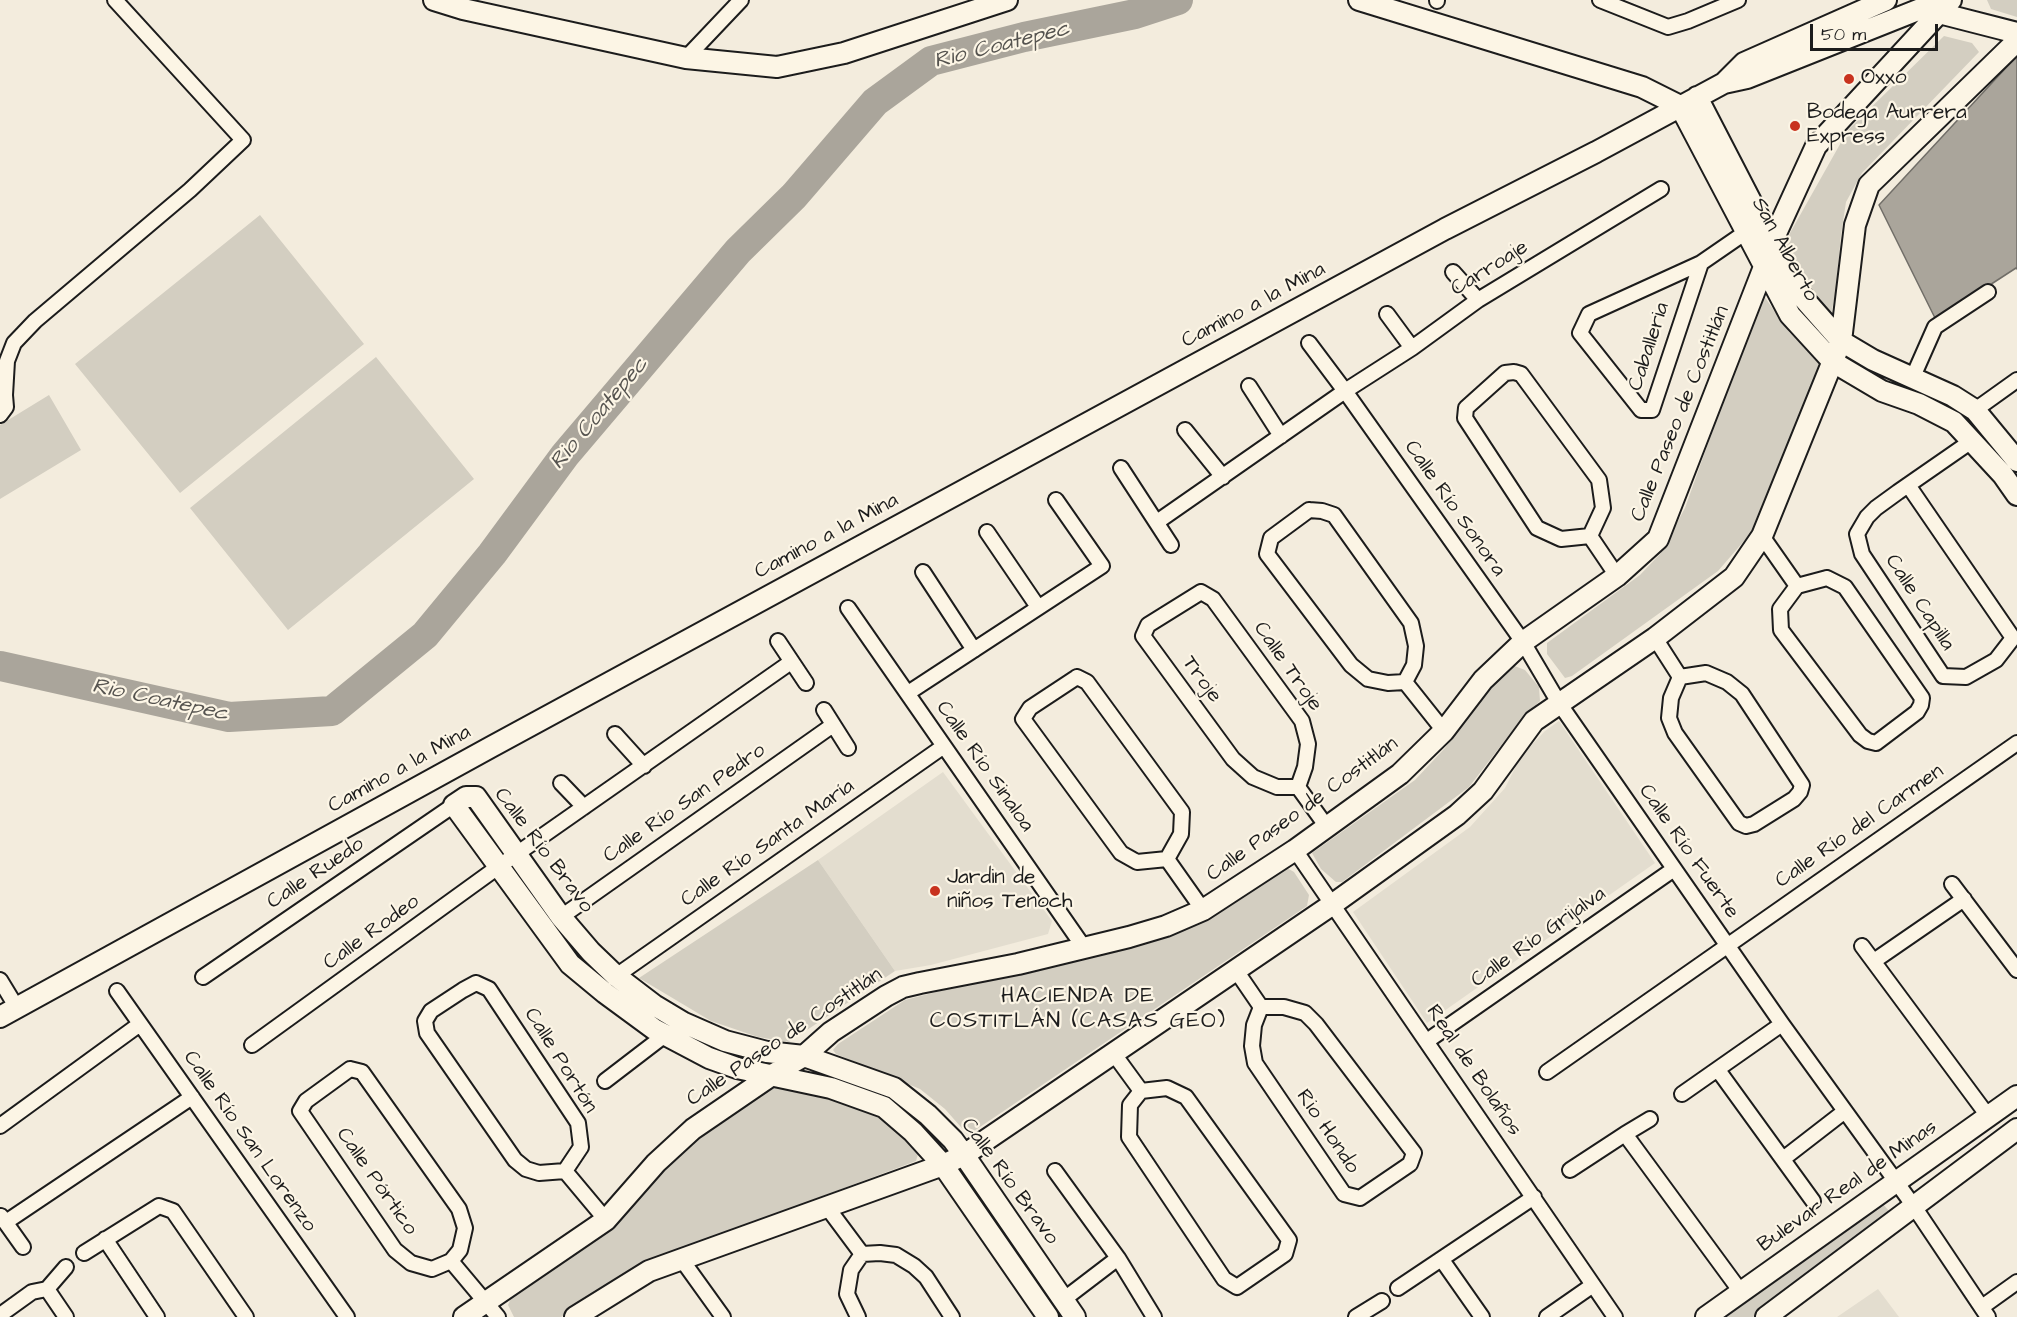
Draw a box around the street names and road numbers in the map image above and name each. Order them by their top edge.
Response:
street label: San Alberto [1745,194,1823,306]
street label: Carroaje [1447,235,1533,303]
street label: Camino a la Mina [1178,258,1330,354]
street label: Caballeria [1624,300,1676,394]
street label: Calle Paseo de Costitlán [1626,302,1736,526]
street label: Calle Río Sonora [1398,436,1510,582]
street label: Camino a la Mina [751,489,903,585]
street label: Calle Capilla [1879,550,1959,656]
street label: Calle Troje [1247,617,1327,717]
street label: Troje [1176,652,1226,708]
street label: Calle Río Sinaloa [930,697,1038,837]
street label: Camino a la Mina [324,720,476,820]
street label: Calle Paseo de Costitlán [1202,732,1404,888]
street label: Calle Río San Pedro [599,739,771,869]
street label: Calle Río del Carmen [1771,759,1949,895]
street label: Calle Río Santa María [676,775,860,913]
street label: Calle Río Fuerte [1632,780,1744,924]
street label: Calle Río Bravo [488,783,598,919]
street label: Calle Ruedo [263,832,369,916]
street label: Calle Río Grijalva [1467,882,1611,994]
street label: Calle Rodeo [319,890,425,976]
street label: Calle Paseo de Costitlán [682,963,888,1113]
street label: Real de Bolaños [1420,1001,1526,1141]
street label: Calle Portón [518,1004,602,1118]
street label: Calle Río San Lorenzo [177,1047,321,1237]
street label: Rio Hondo [1290,1085,1364,1179]
street label: Calle Río Bravo [955,1114,1063,1250]
street label: Bulevar Real de Minas [1753,1115,1943,1259]
street label: Calle Pórtico [330,1123,422,1241]

